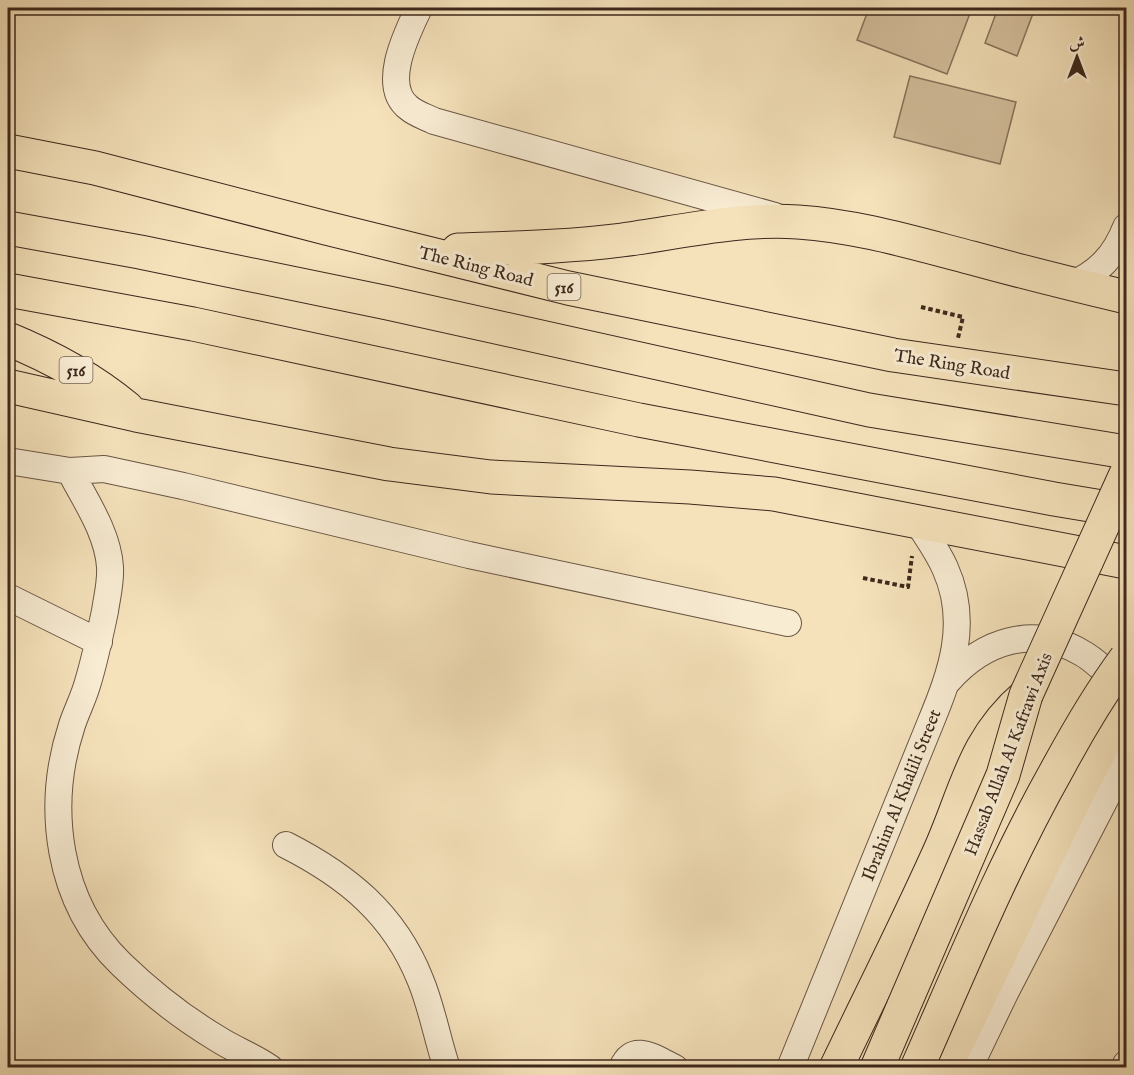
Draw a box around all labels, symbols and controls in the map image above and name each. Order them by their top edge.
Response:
north arrow [1047,27,1107,87]
text: ش [1069,34,1085,54]
street label: The Ring Road [416,242,536,293]
road number: 516 [548,274,580,300]
street label: The Ring Road [892,345,1012,386]
road number: 516 [60,357,92,383]
street label: Hassab Allah Al Kafrawi Axis [960,650,1059,859]
street label: Ibrahim Al Khalili Street [857,706,947,885]

